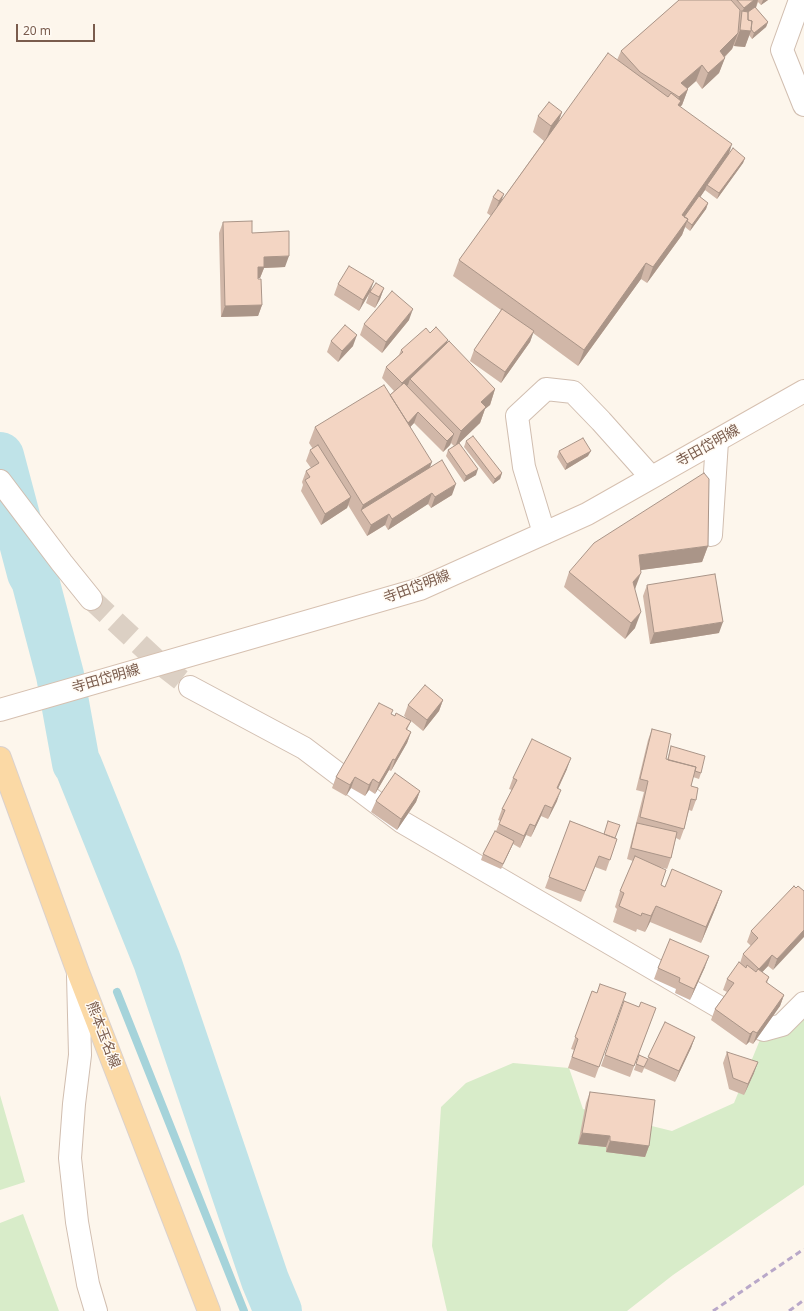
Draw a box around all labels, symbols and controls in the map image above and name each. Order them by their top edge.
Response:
scale bar [18,16,97,42]
text: 20 m [23,22,51,39]
street label: 寺田岱明線 [673,422,743,470]
street label: 寺田岱明線 [381,567,453,607]
street label: 寺田岱明線 [70,661,142,697]
street label: 熊本玉名線 [83,999,123,1071]

